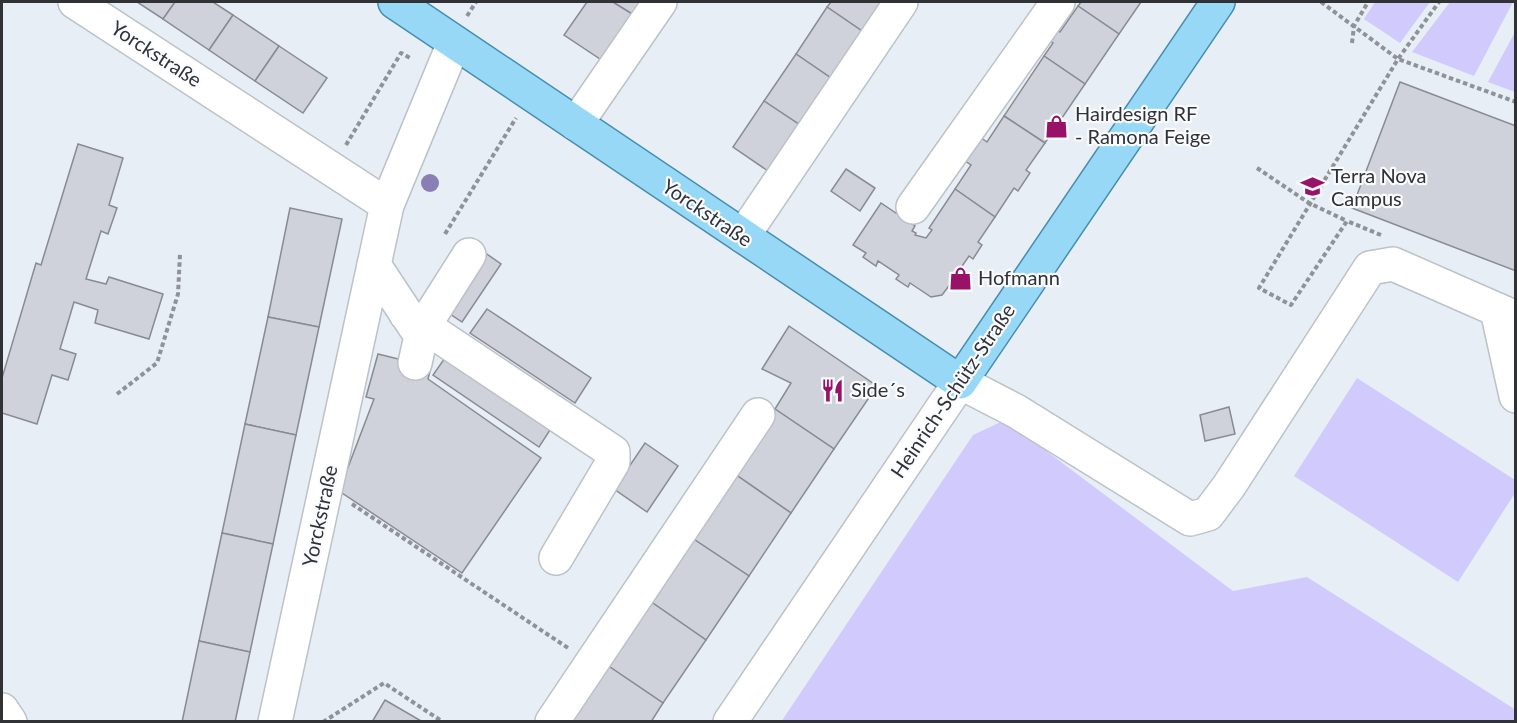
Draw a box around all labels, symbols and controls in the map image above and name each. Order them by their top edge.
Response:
street label: Yorckstraße [107,15,206,91]
place label: Hairdesign RF - Ramona Feige [1075,101,1210,148]
shop icon: Hairdesign RF - Ramona Feige [1044,113,1070,139]
place label: Terra Nova Campus [1331,163,1426,210]
street label: Yorckstraße [658,173,757,251]
school or university icon: Terra Nova Campus [1300,174,1326,200]
shop icon: Hofmann [947,265,973,291]
place label: Hofmann [978,265,1060,289]
street label: Heinrich-Schütz-Straße [885,299,1019,482]
restaurant icon: Side´s [820,377,846,403]
place label: Side´s [851,377,905,401]
street label: Yorckstraße [297,463,341,569]

